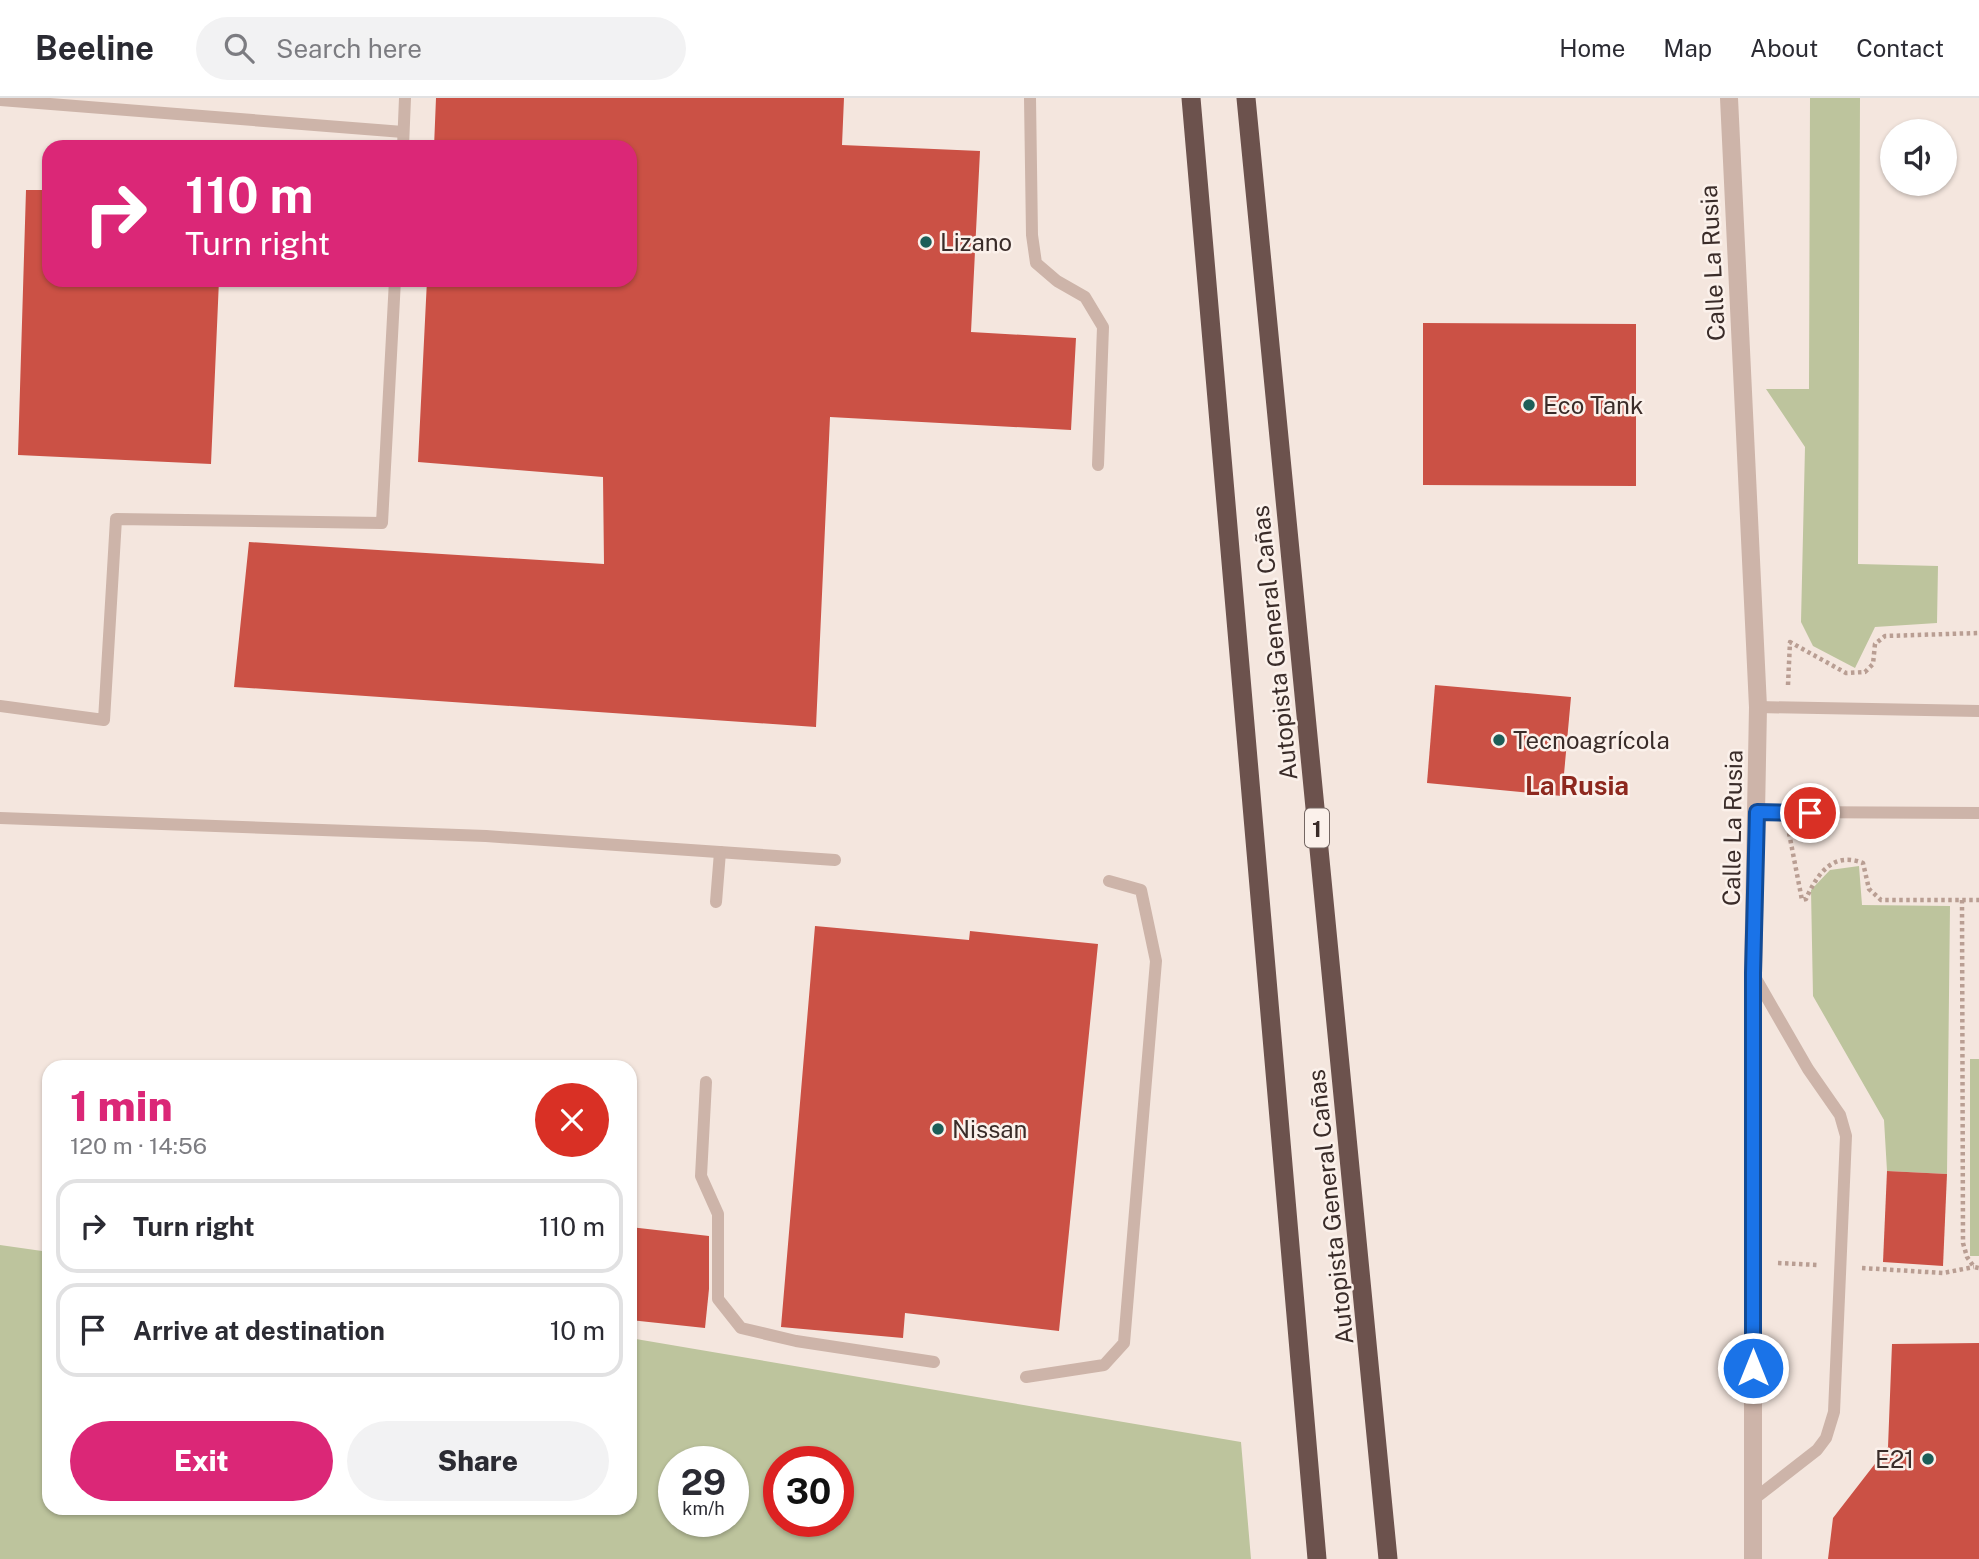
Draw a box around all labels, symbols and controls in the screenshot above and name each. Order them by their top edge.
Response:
search box [196,17,686,80]
text: Beeline [35,29,154,67]
icon: search [220,29,258,67]
text: Search here [276,33,422,64]
text: Home [1559,34,1625,62]
text: Map [1663,34,1712,62]
text: About [1750,34,1818,62]
text: Contact [1856,34,1944,62]
map controls [1880,119,1957,196]
button: sound [1880,119,1957,196]
text: 110 m [185,166,313,224]
icon: right [70,168,161,259]
street label: Calle La Rusia [1694,184,1730,342]
text: Turn right [185,225,330,262]
place label: Lizano [940,228,1012,256]
marker: Lizano [918,234,934,250]
place label: Eco Tank [1543,391,1643,419]
marker: Eco Tank [1521,397,1537,413]
street label: Autopista General Cañas [1246,504,1302,782]
place label: Tecnoagrícola [1513,726,1670,754]
marker: Tecnoagrícola [1491,732,1507,748]
street label: Calle La Rusia [1717,750,1747,906]
district label: La Rusia [1525,770,1629,801]
pin [1780,783,1840,843]
icon: arrive [1791,794,1829,832]
road number: 1 [1305,808,1329,848]
street label: Autopista General Cañas [1302,1068,1358,1346]
text: 1 min [70,1081,173,1130]
button: close [535,1083,609,1157]
place label: Nissan [952,1115,1027,1143]
marker: Nissan [930,1121,946,1137]
text: 120 m · 14:56 [70,1132,207,1159]
icon: right [74,1207,112,1245]
text: Turn right [133,1211,255,1242]
text: 110 m [539,1211,605,1242]
icon: arrive [74,1311,112,1349]
text: Arrive at destination [133,1315,385,1346]
text: 10 m [550,1315,605,1346]
position arrow [1716,1331,1790,1405]
button: Exit [70,1421,333,1501]
button: Share [347,1421,609,1501]
place label: E21 [1875,1445,1914,1473]
speed limit sign: 30 [763,1446,854,1537]
marker: E21 [1920,1451,1936,1467]
text: 29 [681,1462,726,1503]
text: km/h [682,1498,725,1519]

